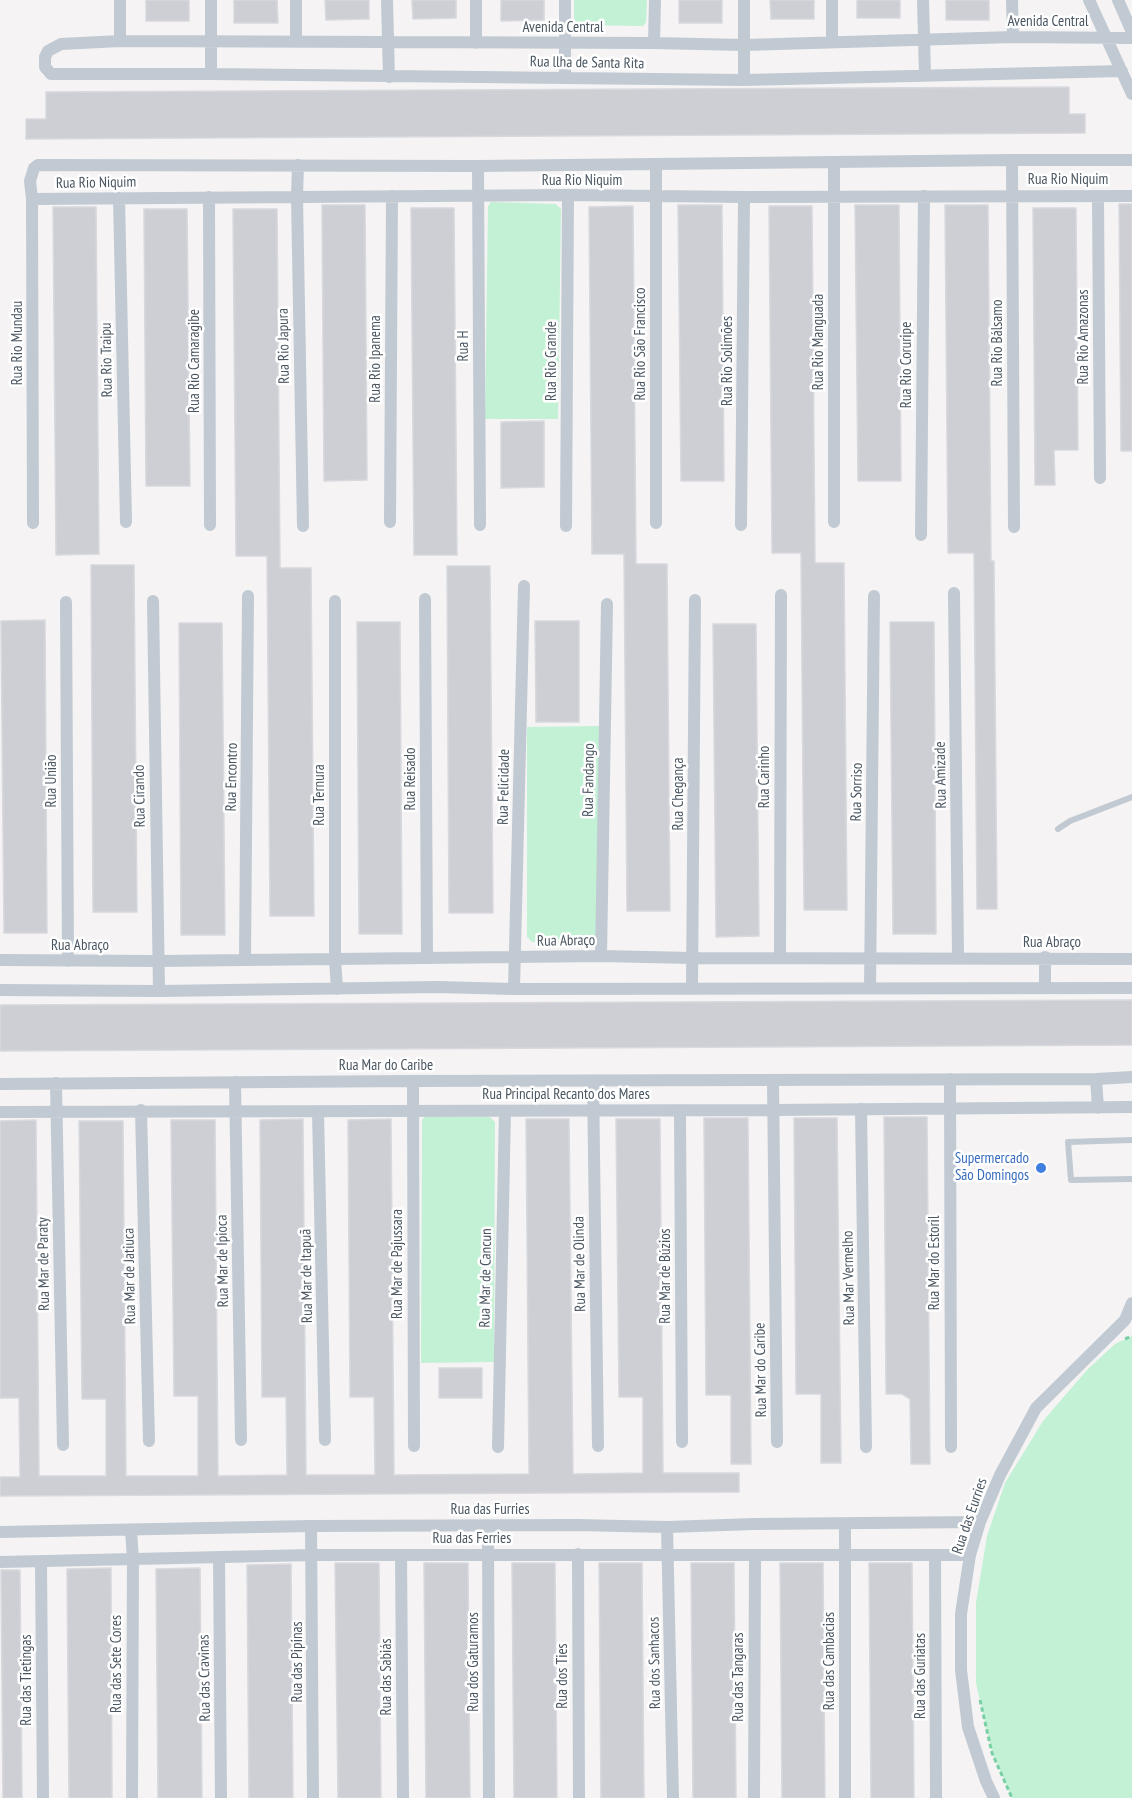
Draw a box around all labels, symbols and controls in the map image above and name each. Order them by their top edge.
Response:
street label: Avenida Central [1007,13,1089,31]
street label: Avenida Central [522,19,604,37]
street label: Rua llha de Santa Rita [530,53,644,73]
street label: Rua Rio Niquim [1028,171,1108,189]
street label: Rua Rio Niquim [542,172,622,190]
street label: Rua Rio Niquim [56,173,136,193]
street label: Rua Rio São Francisco [632,287,650,401]
street label: Rua Rio Amazonas [1075,289,1093,385]
street label: Rua Rio Manguada [810,294,828,390]
street label: Rua Rio Bálsamo [989,300,1007,386]
street label: Rua Rio Mundau [9,301,27,385]
street label: Rua Rio Japura [274,308,294,384]
street label: Rua Rio Camaragibe [186,309,204,413]
street label: Rua Rio Ipanema [367,315,385,403]
street label: Rua Rio Solimões [719,316,737,406]
street label: Rua Rio Grande [543,321,561,401]
street label: Rua Rio Traipu [97,322,117,398]
street label: Rua Rio Coruripe [898,322,916,408]
street label: Rua H [455,331,473,361]
street label: Rua Amizade [931,741,951,809]
street label: Rua Encontro [222,742,242,812]
street label: Rua Fandango [579,743,599,817]
street label: Rua Carinho [756,746,774,808]
street label: Rua Reisado [402,748,420,810]
street label: Rua Felicidade [494,749,514,825]
street label: Rua União [43,754,61,808]
street label: Rua Chegança [670,758,688,830]
street label: Rua Sorriso [847,762,867,822]
street label: Rua Ternura [311,764,329,826]
street label: Rua Cirando [130,765,150,827]
street label: Rua Abraço [537,931,595,951]
street label: Rua Abraço [1023,934,1081,952]
street label: Rua Abraço [51,937,109,955]
street label: Rua Mar do Caribe [339,1057,433,1075]
street label: Rua Principal Recanto dos Mares [482,1086,650,1104]
place label: Supermercado São Domingos [955,1150,1029,1185]
marker: Supermercado São Domingos [1034,1161,1048,1175]
street label: Rua Mar de Pajussara [389,1209,407,1319]
street label: Rua Mar de Ipioca [213,1215,233,1307]
street label: Rua Mar de Olinda [570,1216,590,1312]
street label: Rua Mar do Estoril [926,1216,944,1310]
street label: Rua Mar de Paraty [34,1217,54,1311]
street label: Rua Mar de Jatiuca [120,1228,140,1324]
street label: Rua Mar de Cancun [476,1228,496,1328]
street label: Rua Mar de Búzios [657,1228,675,1324]
street label: Rua Mar de Itapuã [297,1229,317,1323]
street label: Rua Mar Vermelho [839,1230,859,1326]
street label: Rua Mar do Caribe [751,1323,771,1417]
street label: Rua das Eurries [949,1476,991,1556]
street label: Rua das Furries [450,1501,530,1519]
street label: Rua das Ferries [433,1530,511,1548]
street label: Rua dos Gaturamos [465,1612,483,1712]
street label: Rua das Cambacias [821,1612,839,1710]
street label: Rua das Sete Cores [108,1615,126,1713]
street label: Rua dos Sanhacos [645,1617,665,1709]
street label: Rua das Pipinas [289,1621,307,1703]
street label: Rua das Tangaras [730,1632,748,1722]
street label: Rua das Guriatas [912,1633,930,1719]
street label: Rua das Tietingas [18,1634,36,1726]
street label: Rua das Cravinas [195,1634,215,1722]
street label: Rua das Sabiás [378,1639,396,1715]
street label: Rua dos Ties [554,1643,572,1709]

